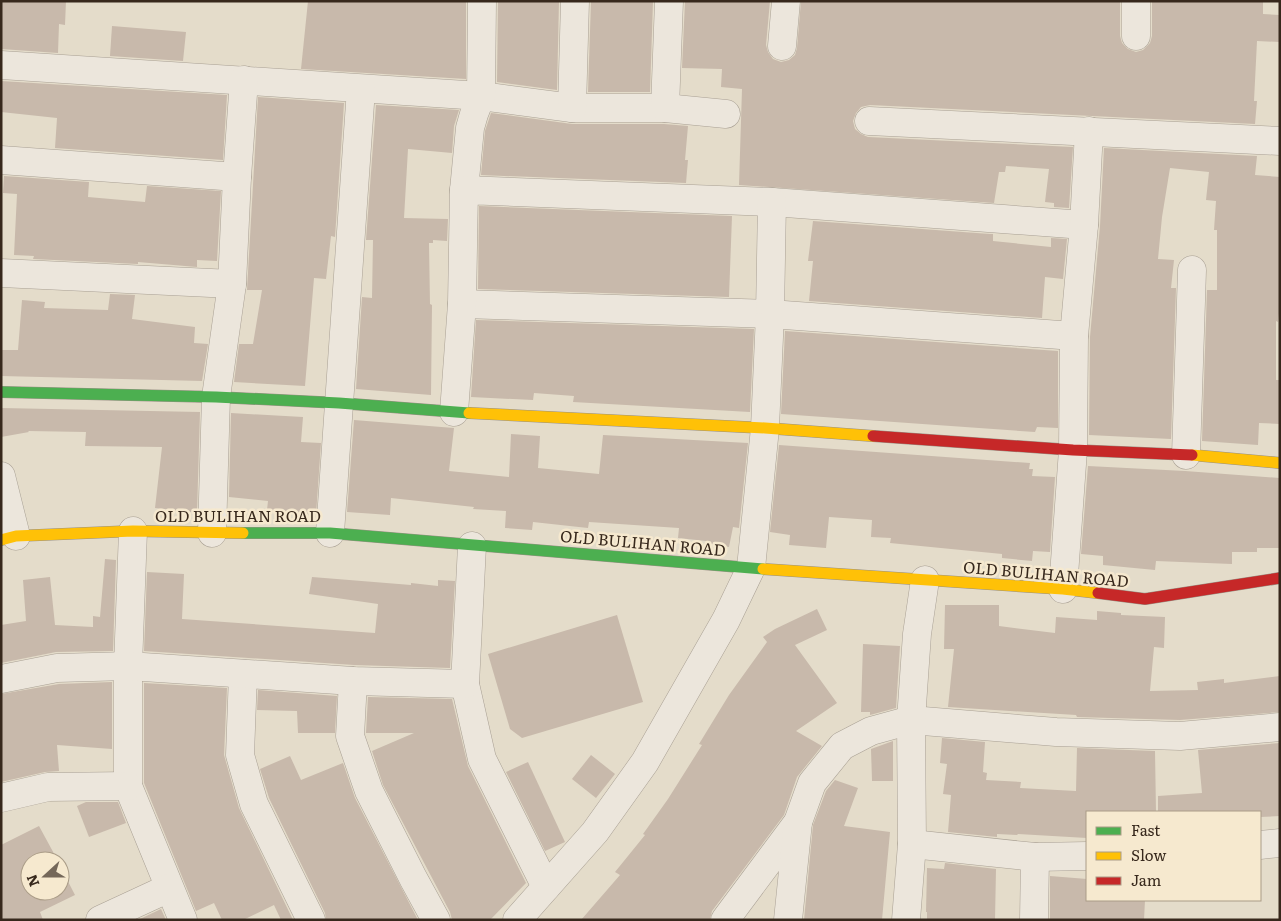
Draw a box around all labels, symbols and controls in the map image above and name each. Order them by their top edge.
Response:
street label: OLD BULIHAN ROAD [155,503,321,527]
street label: OLD BULIHAN ROAD [559,523,727,561]
street label: OLD BULIHAN ROAD [962,554,1130,592]
legend [1086,811,1261,901]
text: Fast [1131,818,1160,841]
text: Slow [1131,843,1166,866]
north arrow [20,851,70,901]
text: Jam [1131,868,1162,891]
text: N [20,872,43,890]

